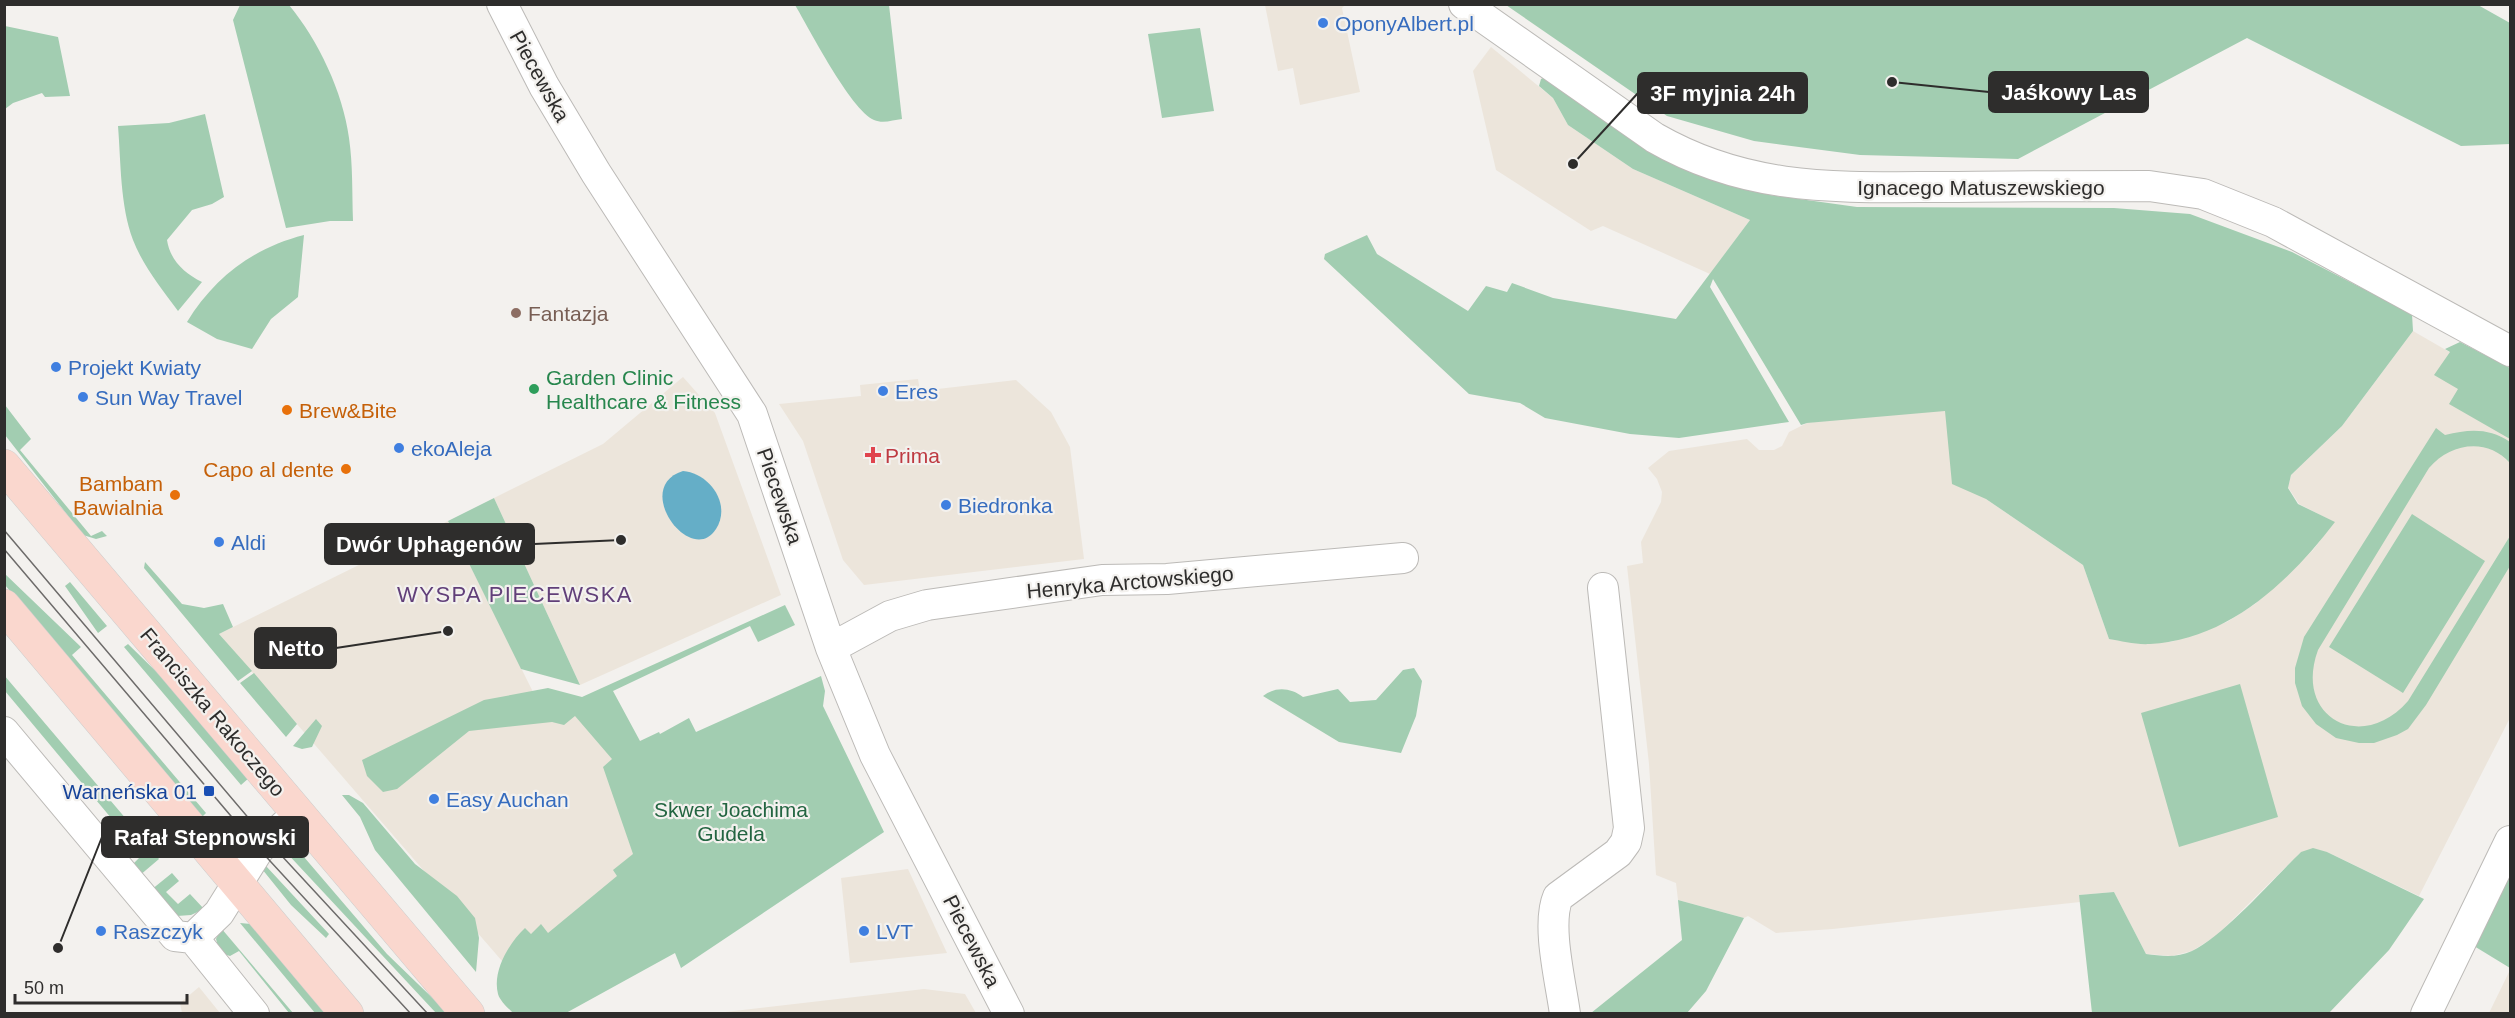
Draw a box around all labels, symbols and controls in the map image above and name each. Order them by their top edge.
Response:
place label: OponyAlbert.pl [1335,12,1474,35]
marker: OponyAlbert.pl [1316,16,1330,30]
street label: Piecewska [506,27,575,126]
callout: Jaśkowy Las [1989,72,2148,112]
callout: 3F myjnia 24h [1638,73,1807,113]
text: Jaśkowy Las [2001,80,2137,105]
text: 3F myjnia 24h [1650,81,1796,106]
street label: Ignacego Matuszewskiego [1857,176,2105,199]
place label: Fantazja [528,302,609,325]
marker: Fantazja [509,306,523,320]
place label: Projekt Kwiaty [68,356,202,379]
marker: Projekt Kwiaty [49,360,63,374]
place label: Garden Clinic Healthcare & Fitness [546,366,741,413]
place label: Eres [895,380,938,403]
marker: Garden Clinic Healthcare & Fitness [527,382,541,396]
marker: Eres [876,384,890,398]
place label: Sun Way Travel [95,386,242,409]
marker: Sun Way Travel [76,390,90,404]
place label: Brew&Bite [299,399,397,422]
marker: Brew&Bite [280,403,294,417]
place label: ekoAleja [411,437,492,460]
marker: ekoAleja [392,441,406,455]
place label: Prima [885,444,940,467]
street label: Piecewska [753,445,807,547]
marker: Prima [866,448,880,462]
place label: Capo al dente [203,458,334,481]
marker: Capo al dente [339,462,353,476]
place label: Bambam Bawialnia [73,472,163,519]
marker: Bambam Bawialnia [168,488,182,502]
place label: Biedronka [958,494,1053,517]
marker: Biedronka [939,498,953,512]
callout: Dwór Uphagenów [325,524,534,564]
place label: Aldi [231,531,266,554]
text: Dwór Uphagenów [336,532,523,557]
marker: Aldi [212,535,226,549]
street label: Henryka Arctowskiego [1026,561,1234,603]
district label: WYSPA PIECEWSKA [397,582,633,607]
street label: Franciszka Rakoczego [136,623,290,801]
callout: Netto [255,628,336,668]
text: Netto [268,636,324,661]
place label: Warneńska 01 [62,780,197,803]
marker: Warneńska 01 [202,784,216,798]
place label: Easy Auchan [446,788,569,811]
marker: Easy Auchan [427,792,441,806]
park label: Skwer Joachima Gudela [654,798,808,845]
callout: Rafał Stepnowski [102,817,308,857]
text: Rafał Stepnowski [114,825,296,850]
street label: Piecewska [939,891,1005,991]
place label: Raszczyk [113,920,203,943]
place label: LVT [876,920,913,943]
marker: Raszczyk [94,924,108,938]
marker: LVT [857,924,871,938]
scale bar [15,967,188,1005]
text: 50 m [24,978,64,998]

